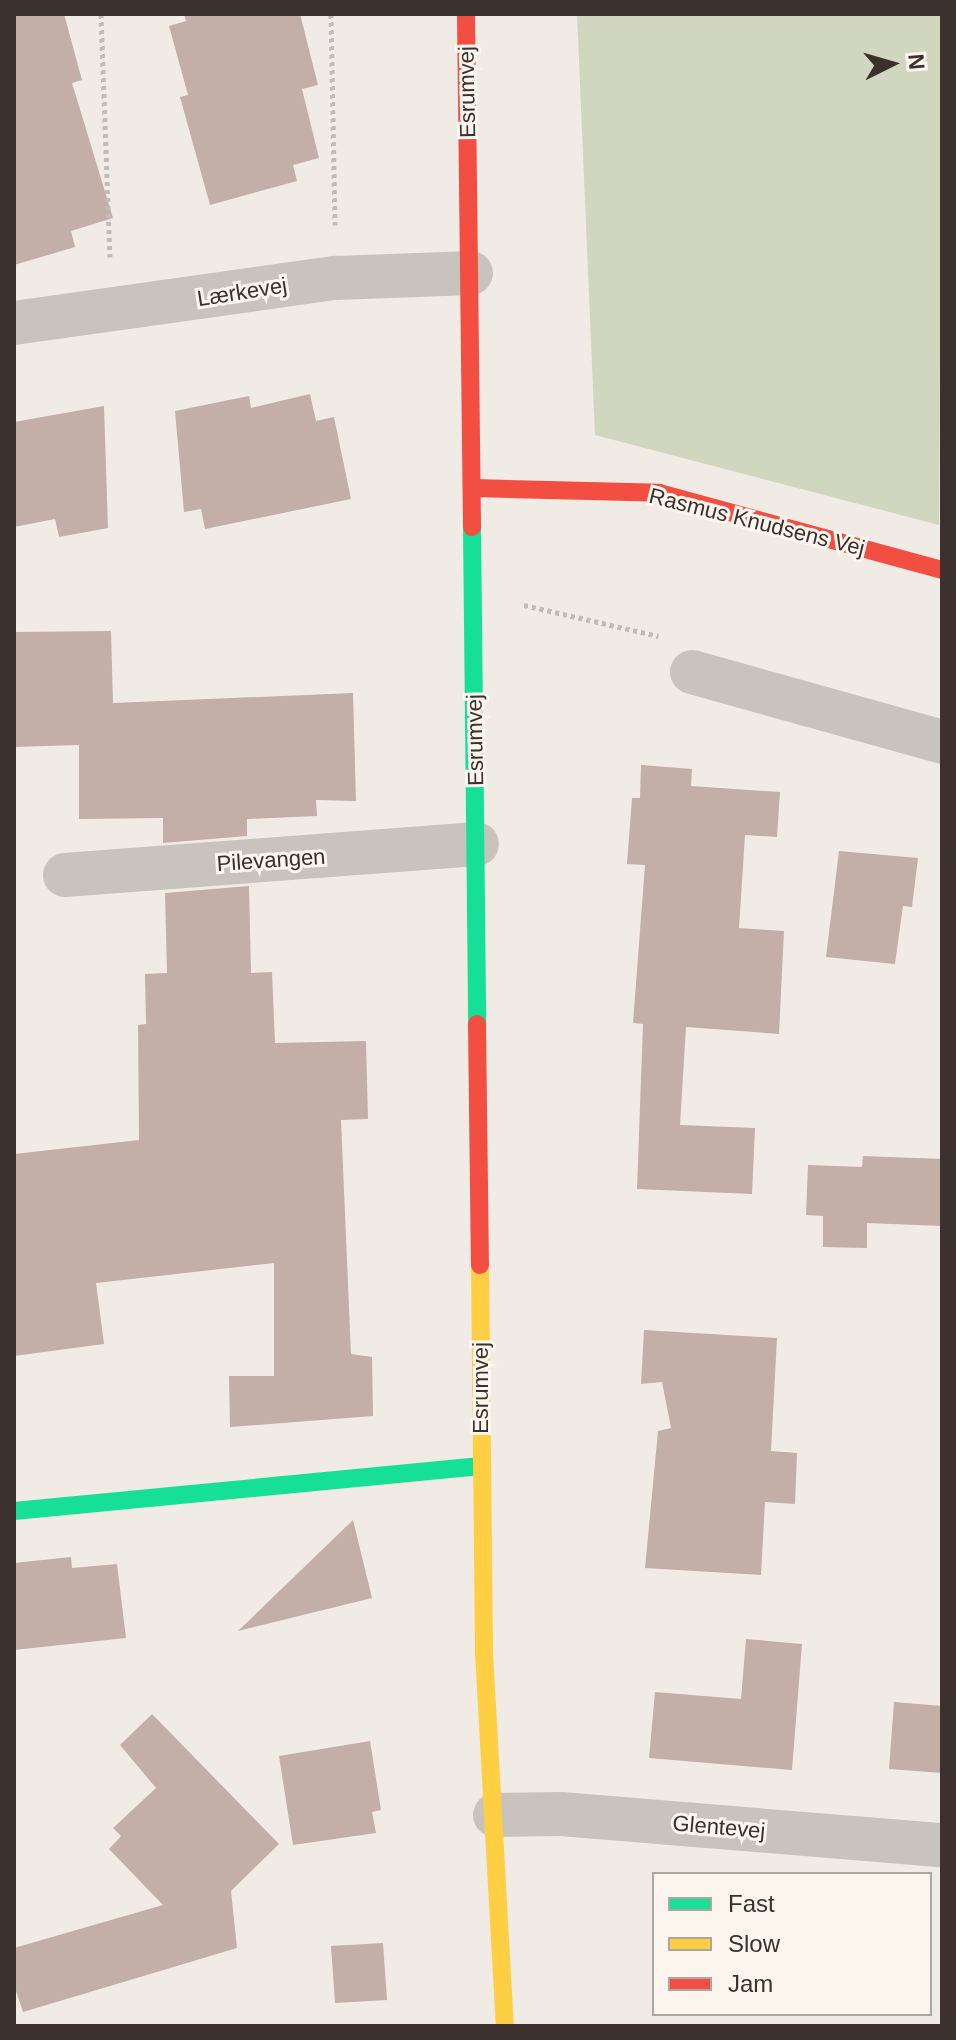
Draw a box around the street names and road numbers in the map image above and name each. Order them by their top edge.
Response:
street label: Esrumvej [453,46,481,138]
street label: Lærkevej [195,272,289,312]
street label: Rasmus Knudsens Vej [646,482,868,562]
street label: Esrumvej [461,694,489,786]
street label: Pilevangen [216,843,326,877]
street label: Esrumvej [468,1342,494,1434]
street label: Glentevej [672,1810,766,1844]

